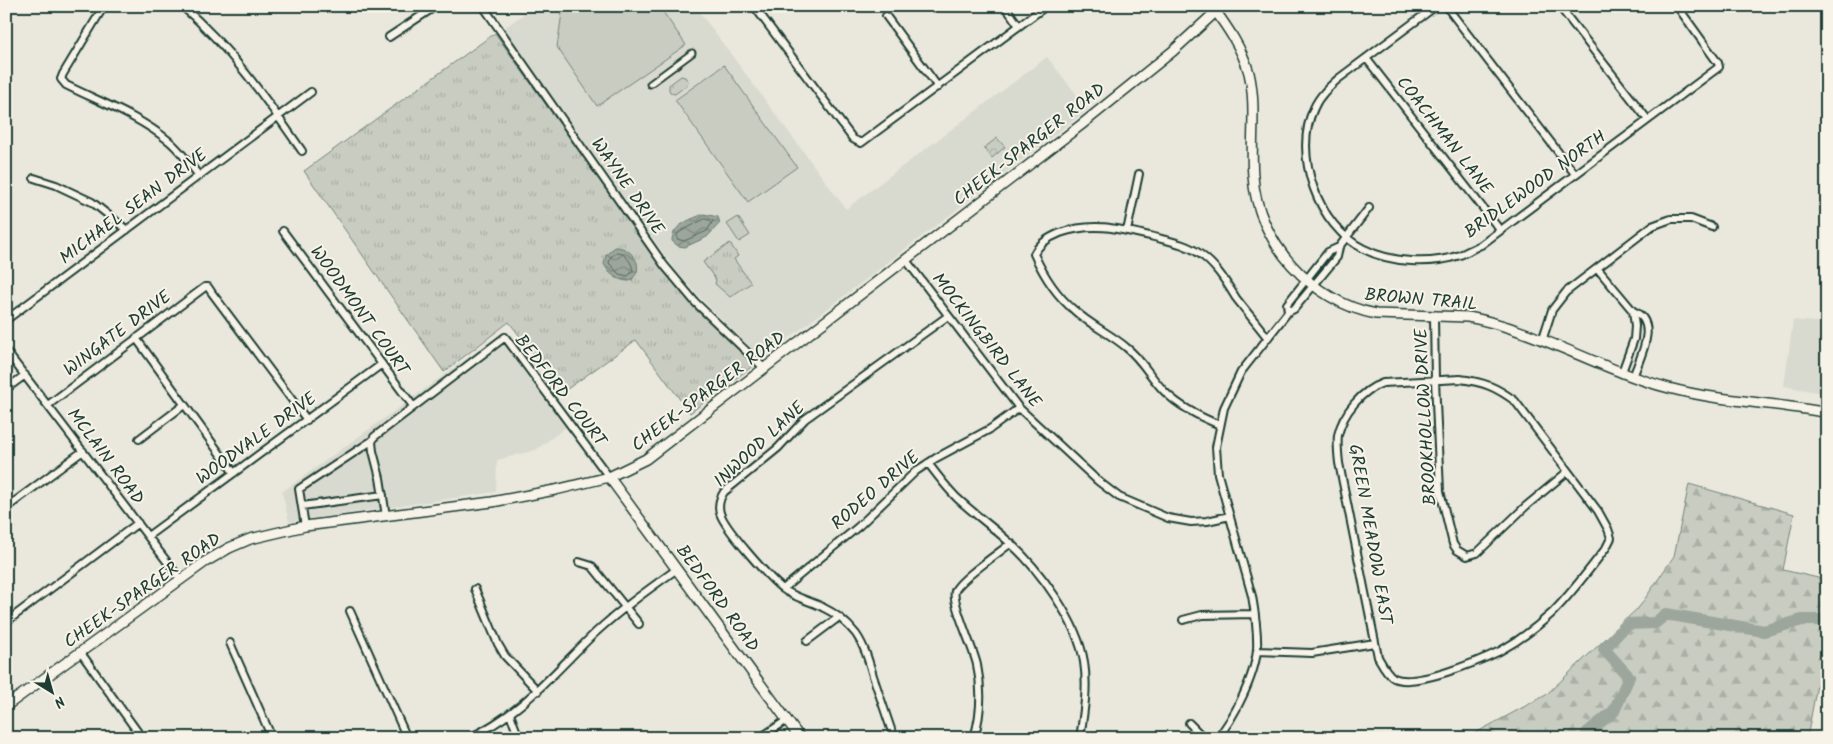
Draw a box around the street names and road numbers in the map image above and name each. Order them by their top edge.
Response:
street label: COACHMAN LANE [1388,70,1500,202]
street label: CHEEK-SPARGER ROAD [947,76,1113,214]
street label: BRIDLEWOOD NORTH [1459,124,1613,247]
street label: WAYNE DRIVE [582,132,671,242]
street label: MICHAEL SEAN DRIVE [54,141,215,273]
street label: WOODMONT COURT [302,240,417,383]
street label: MOCKINGBIRD LANE [924,267,1048,415]
street label: BROWN TRAIL [1363,281,1478,320]
street label: WINGATE DRIVE [58,284,178,385]
street label: CHEEK-SPARGER ROAD [626,324,793,460]
street label: BROOKHOLLOW DRIVE [1407,327,1446,506]
street label: BEDFORD COURT [506,328,614,455]
street label: WOODVALE DRIVE [190,385,324,493]
street label: INWOOD LANE [708,395,813,495]
street label: MCLAIN ROAD [59,402,151,512]
street label: GREEN MEADOW EAST [1339,442,1400,628]
street label: RODEO DRIVE [825,444,927,538]
street label: CHEEK-SPARGER ROAD [58,526,228,657]
street label: BEDFORD ROAD [668,539,766,659]

